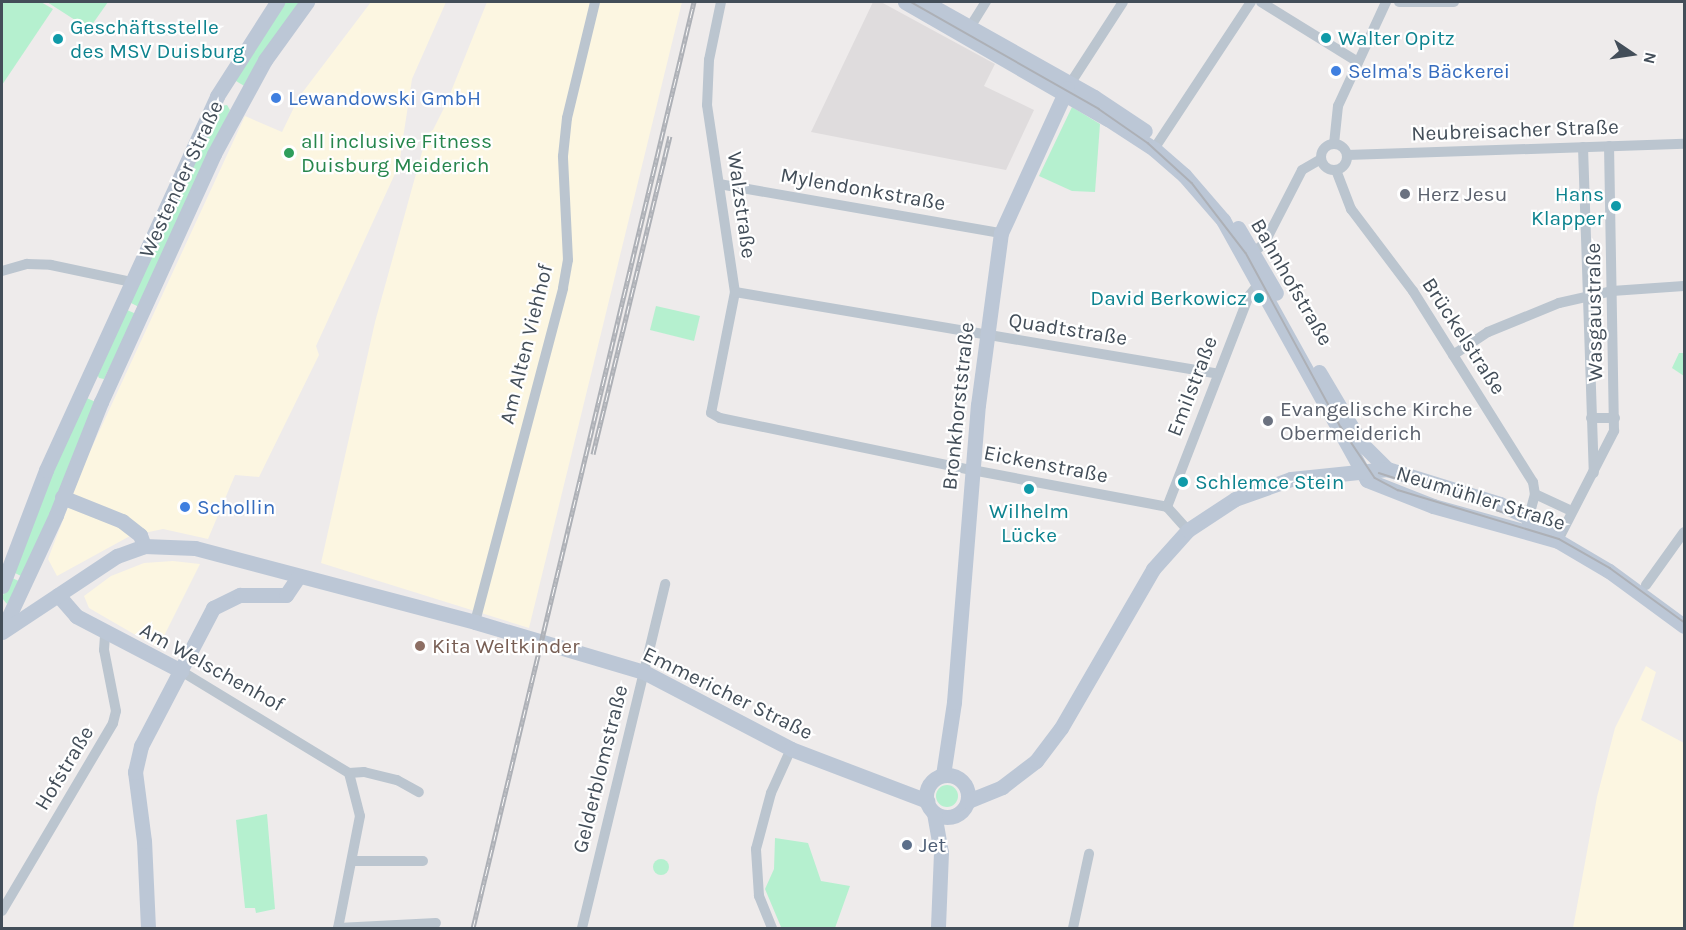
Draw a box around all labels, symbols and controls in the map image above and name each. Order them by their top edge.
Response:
place label: Geschäftsstelle des MSV Duisburg [70,14,245,64]
north arrow [1602,24,1662,84]
place label: Walter Opitz [1338,25,1455,51]
marker: Walter Opitz [1319,31,1333,45]
marker: Geschäftsstelle des MSV Duisburg [51,32,65,46]
text: N [1639,50,1661,66]
place label: Selma's Bäckerei [1348,58,1510,84]
marker: Selma's Bäckerei [1329,64,1343,78]
place label: Lewandowski GmbH [288,85,481,111]
marker: Lewandowski GmbH [269,91,283,105]
street label: Westender Straße [134,96,228,262]
street label: Neubreisacher Straße [1411,114,1619,146]
place label: all inclusive Fitness Duisburg Meiderich [301,128,492,178]
marker: all inclusive Fitness Duisburg Meiderich [282,146,296,160]
street label: Walzstraße [722,150,762,260]
street label: Mylendonkstraße [779,162,947,216]
place label: Herz Jesu [1417,181,1507,207]
place label: Hans Klapper [1531,181,1604,231]
marker: Herz Jesu [1398,187,1412,201]
marker: Hans Klapper [1609,199,1623,213]
street label: Bahnhofstraße [1245,214,1339,350]
street label: Wasgaustraße [1580,243,1608,381]
street label: Am Alten Viehhof [494,261,558,427]
street label: Brückelstraße [1417,273,1511,399]
place label: David Berkowicz [1090,285,1247,311]
marker: David Berkowicz [1252,291,1266,305]
street label: Quadtstraße [1007,307,1129,351]
street label: Bronkhorststraße [937,321,979,491]
street label: Emilstraße [1161,332,1223,440]
place label: Evangelische Kirche Obermeiderich [1280,396,1473,446]
marker: Evangelische Kirche Obermeiderich [1261,414,1275,428]
street label: Eickenstraße [982,440,1110,488]
street label: Neumühler Straße [1393,460,1569,536]
place label: Schlemce Stein [1195,469,1344,495]
marker: Schlemce Stein [1176,475,1190,489]
marker: Wilhelm Lücke [1022,482,1036,496]
place label: Schollin [197,494,275,520]
place label: Wilhelm Lücke [989,498,1069,548]
marker: Schollin [178,500,192,514]
street label: Am Welschenhof [136,617,288,717]
place label: Kita Weltkinder [432,633,580,659]
marker: Kita Weltkinder [413,639,427,653]
street label: Emmericher Straße [639,641,817,745]
street label: Gelderblomstraße [567,682,633,856]
street label: Hofstraße [29,721,99,815]
place label: Jet [919,832,946,858]
marker: Jet [900,838,914,852]

